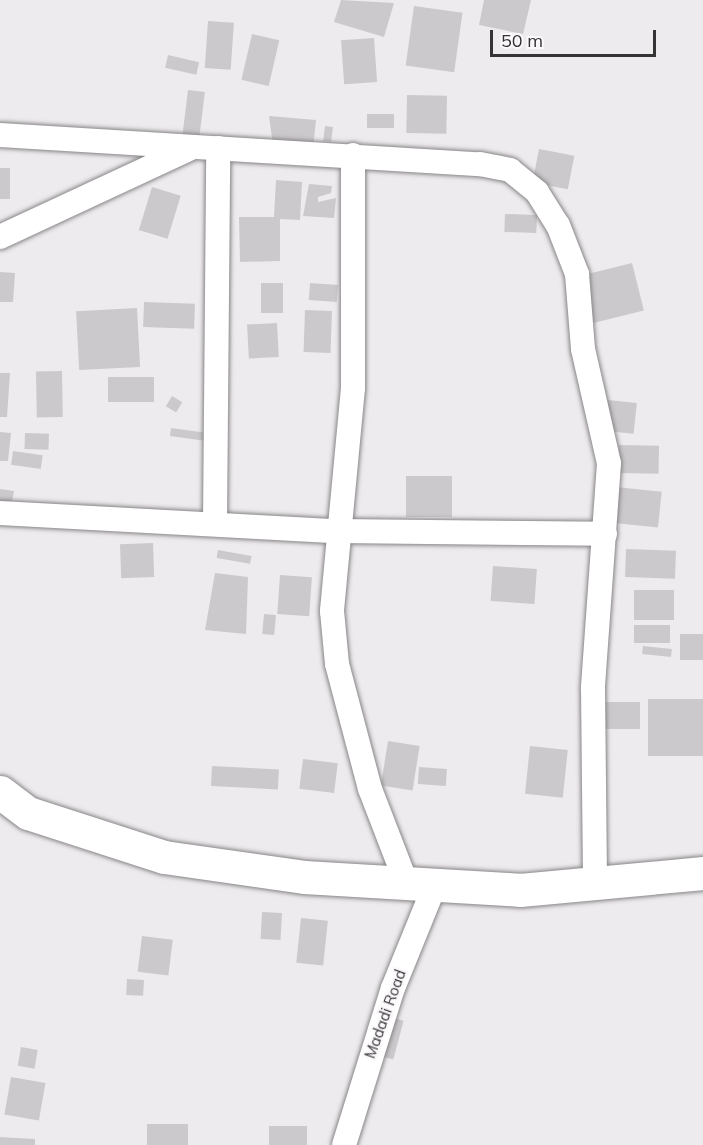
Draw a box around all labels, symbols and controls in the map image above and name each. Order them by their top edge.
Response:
scale bar [493,18,660,56]
text: 50 m [501,29,543,52]
street label: Madadi Road [361,967,409,1061]

